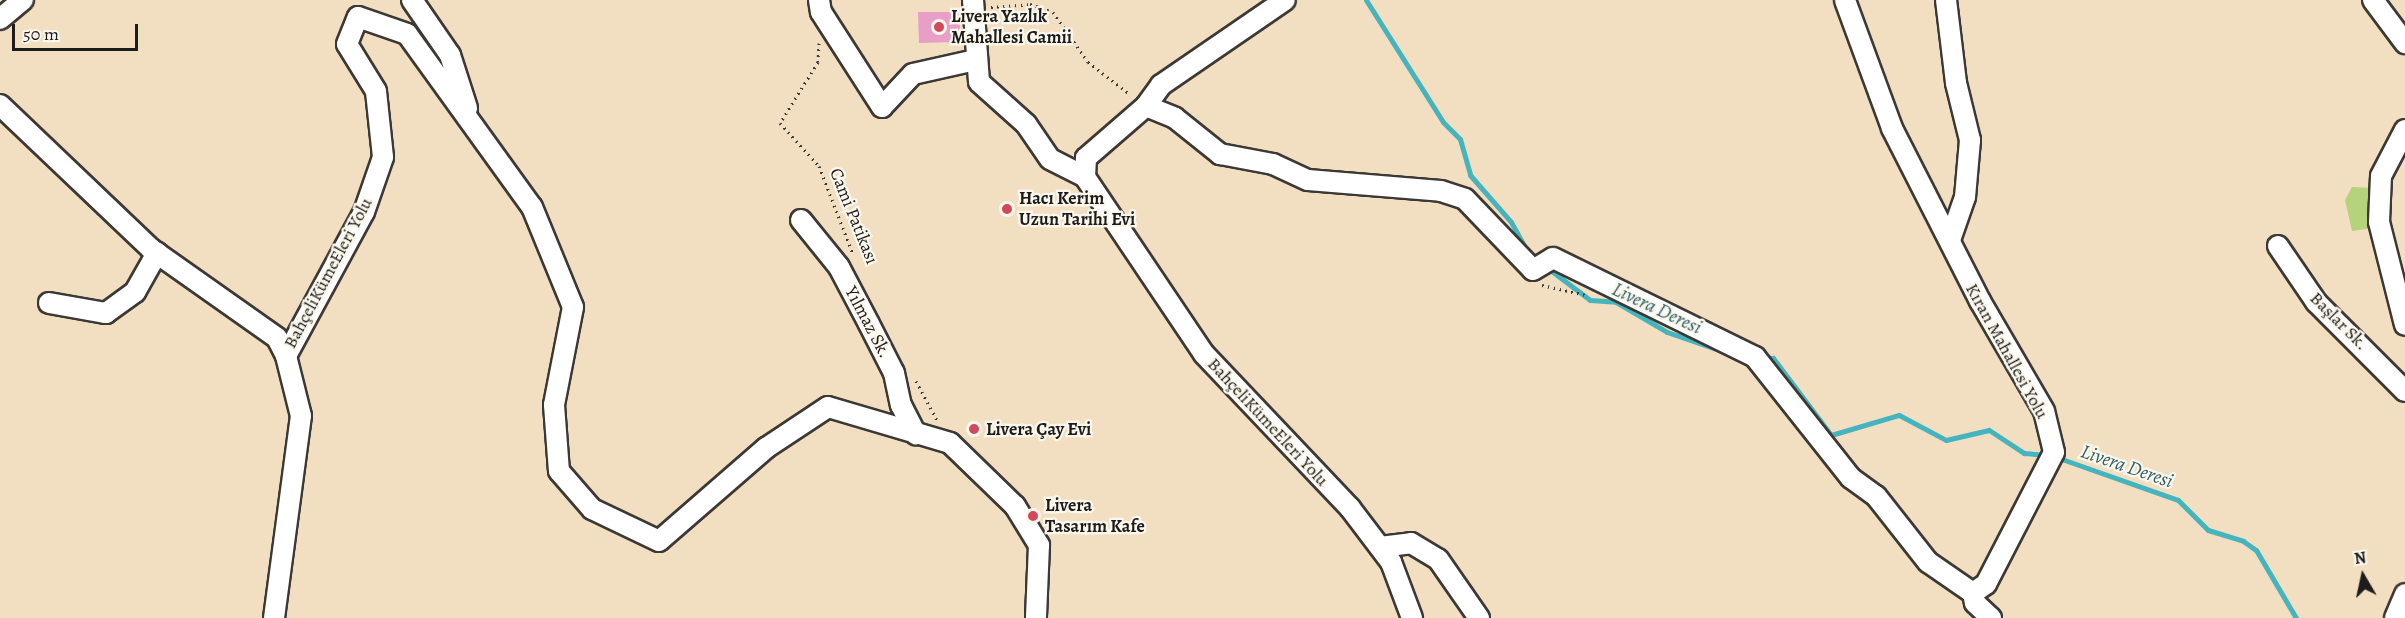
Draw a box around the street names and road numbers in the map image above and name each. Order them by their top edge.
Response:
street label: Cami Patikası [825,165,883,267]
street label: BahçeliKümeEleri Yolu [279,194,377,352]
street label: Kıran Mahallesi Yolu [1961,280,2053,422]
street label: Yılmaz Sk. [840,282,896,362]
street label: Başlar Sk. [2305,287,2373,355]
street label: BahçeliKümeEleri Yolu [1203,353,1333,491]

